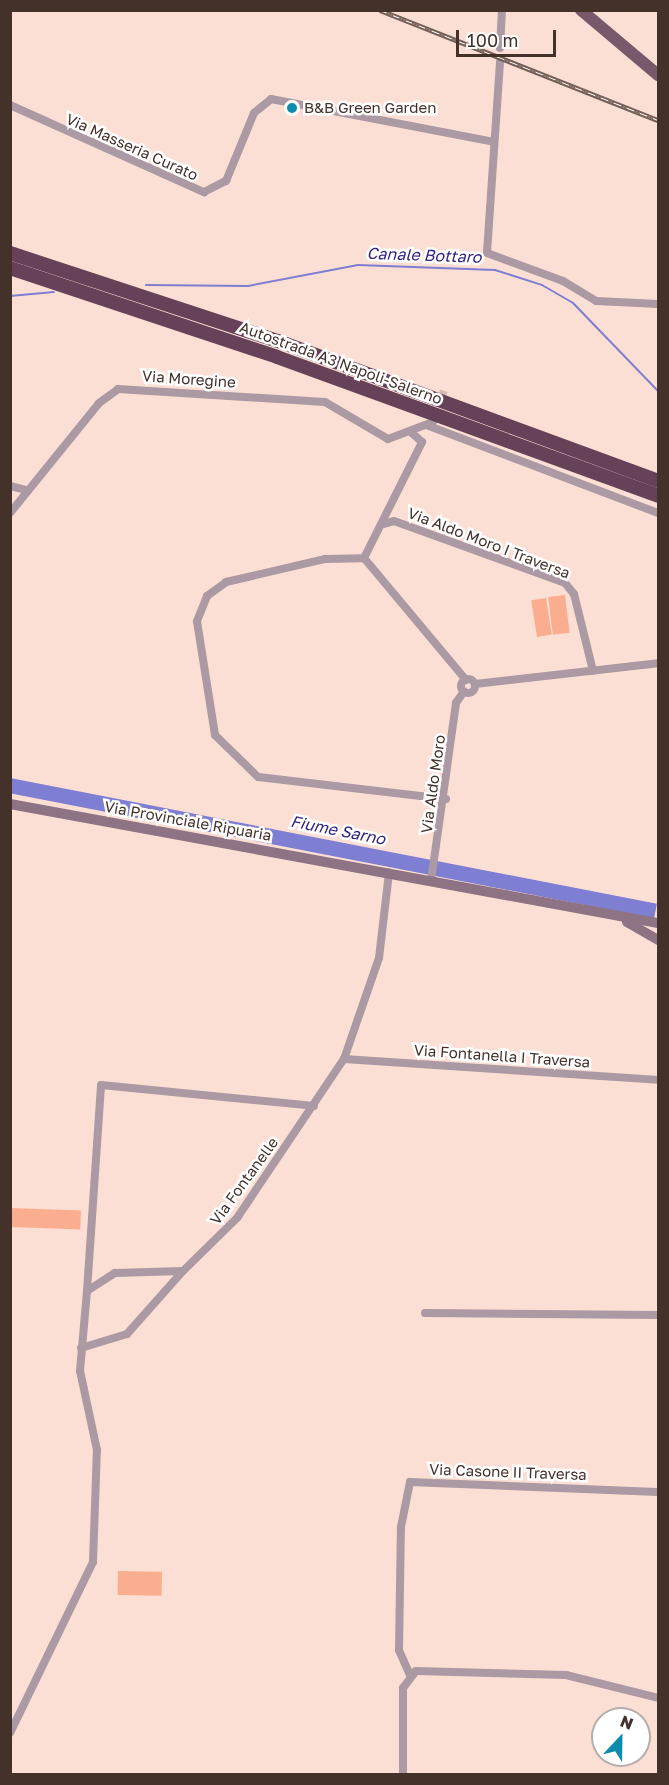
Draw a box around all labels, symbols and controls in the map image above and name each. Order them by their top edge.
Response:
scale bar [459,18,560,56]
text: 100 m [467,29,518,51]
place label: B&B Green Garden [304,99,436,117]
marker: B&B Green Garden [285,101,299,115]
street label: Via Masseria Curato [63,110,201,184]
water label: Canale Bottaro [366,243,482,267]
street label: Autostrada A3 Napoli-Salerno [237,318,445,408]
street label: Via Moregine [142,367,236,391]
street label: Via Aldo Moro I Traversa [405,504,573,582]
street label: Via Aldo Moro [417,734,449,834]
street label: Via Provinciale Ripuaria [103,797,273,845]
water label: Fiume Sarno [289,811,387,849]
street label: Via Fontanella I Traversa [413,1041,591,1071]
street label: Via Fontanelle [206,1134,282,1228]
street label: Via Casone II Traversa [429,1460,587,1484]
north arrow [591,1707,651,1767]
text: N [618,1711,636,1734]

